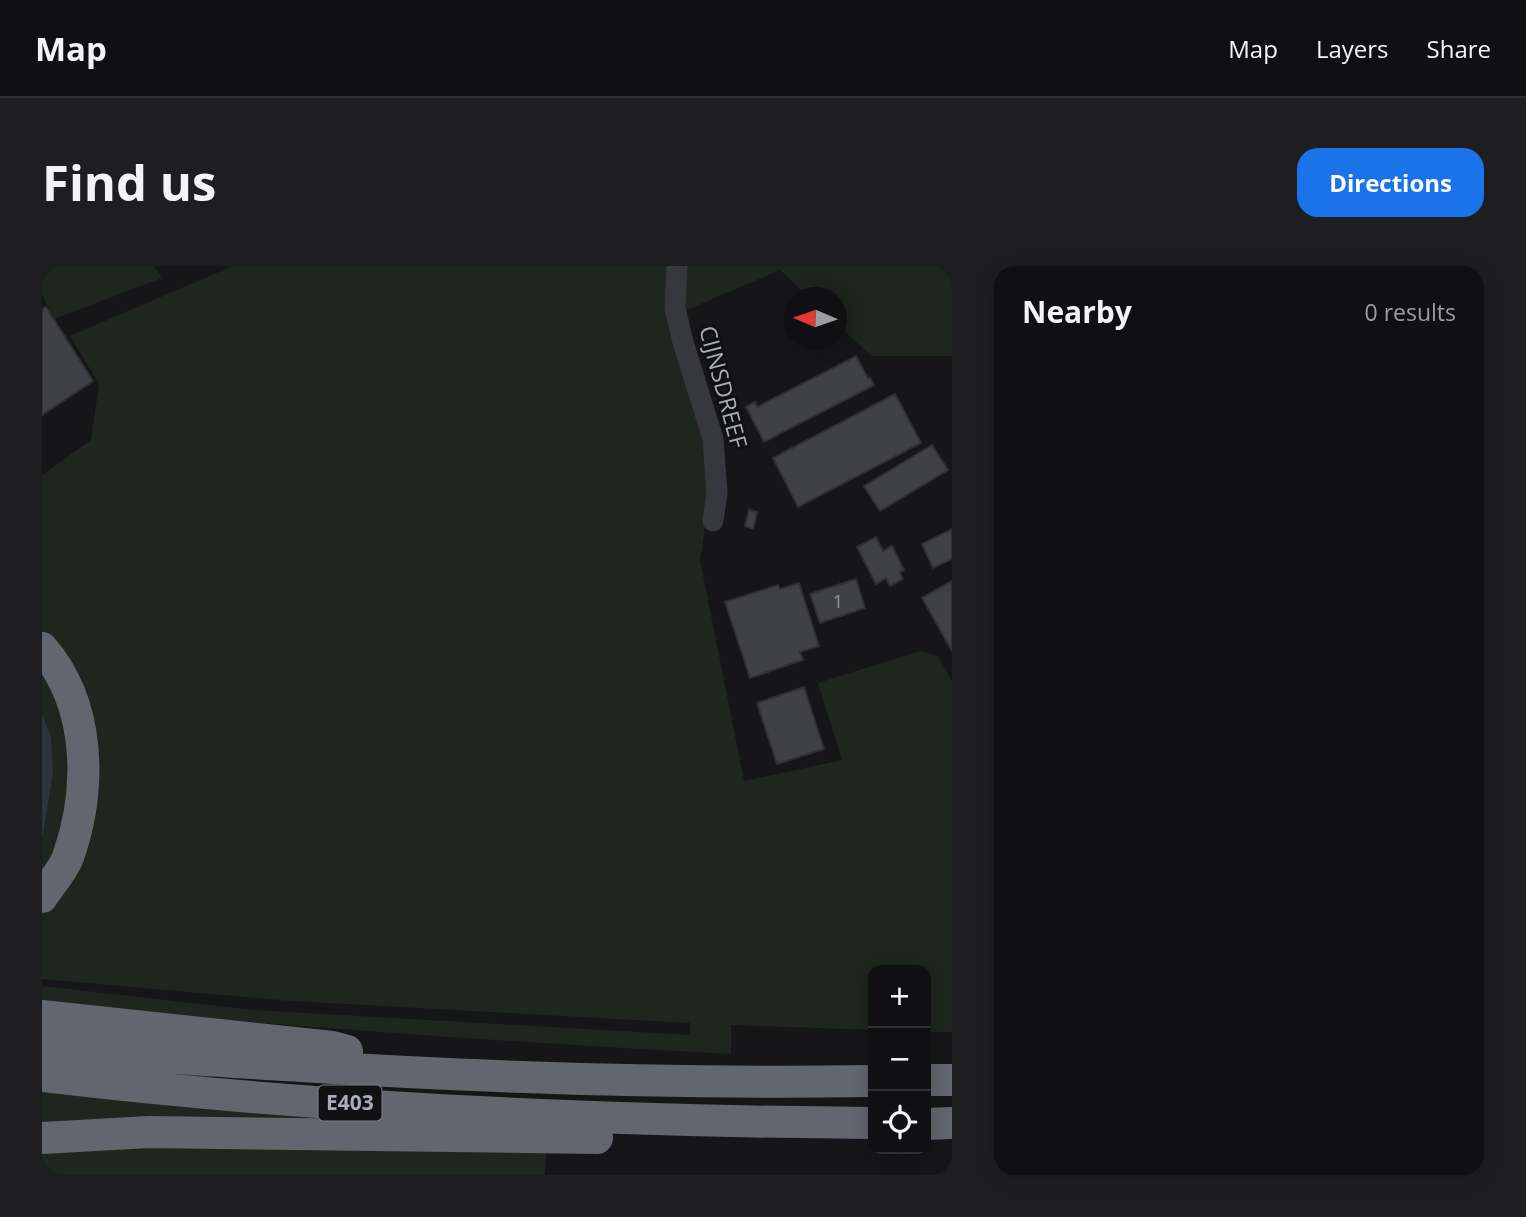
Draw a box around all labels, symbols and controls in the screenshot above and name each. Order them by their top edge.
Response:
text: Map [35,26,107,71]
text: Map [1228,32,1278,65]
text: Layers [1316,32,1389,65]
text: Share [1427,32,1491,65]
button: Directions [1297,148,1484,217]
text: Find us [42,149,216,215]
north arrow [784,287,847,350]
text: Nearby [1022,291,1132,332]
text: 0 results [1365,296,1456,328]
street label: CIJNSDREEF [692,322,756,452]
house number: 1 [833,588,843,614]
map controls [868,965,931,1154]
button: + [868,965,931,1028]
button: − [868,1028,931,1091]
road number: E403 [318,1086,382,1120]
button: locate [868,1091,931,1154]

